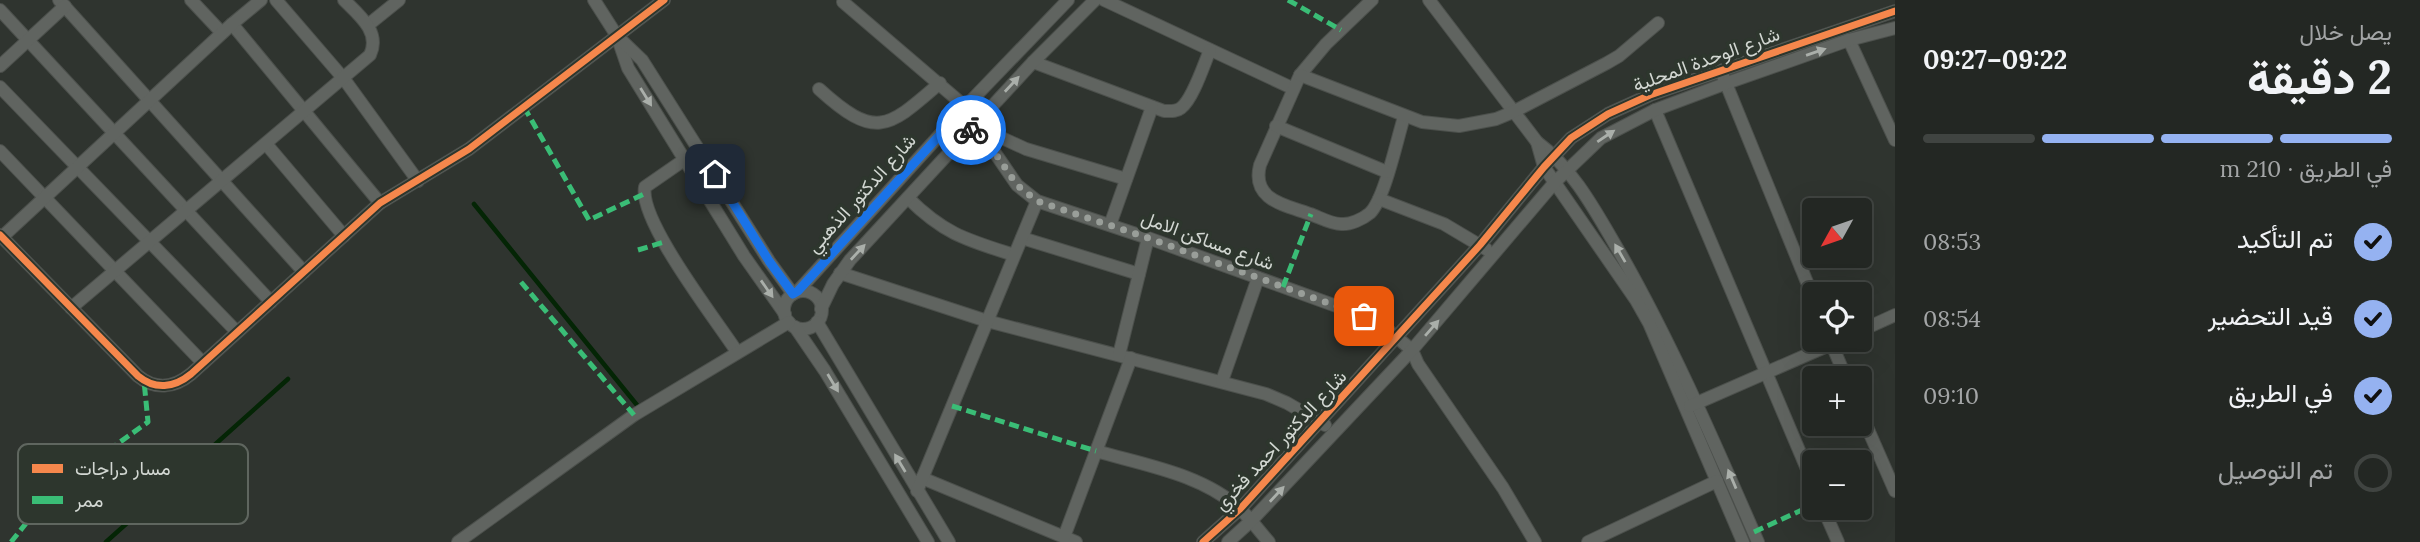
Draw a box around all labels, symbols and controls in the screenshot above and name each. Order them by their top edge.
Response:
text: يصل خلال [2300,17,2392,46]
street label: شارع الوحدة المحلية [1629,21,1783,98]
text: 09:22–09:27 [1923,43,2067,76]
one-way arrow [1806,46,1827,57]
text: 2 دقيقة [2247,48,2392,107]
one-way arrow [1004,75,1020,93]
one-way arrow [639,88,652,107]
courier [936,95,1006,165]
icon: bike [952,111,990,149]
street label: شارع الدكتور الذهبي [801,128,924,260]
one-way arrow [1596,130,1616,143]
pin [685,144,745,204]
text: في الطريق · 210 m [2220,154,2392,183]
icon: home [696,155,734,193]
north arrow [1802,198,1872,268]
map controls [1802,198,1872,520]
street label: شارع مساكن الامل [1138,205,1278,276]
text: تم التأكيد [2237,222,2333,255]
icon: check [2354,223,2392,261]
text: 08:53 [1923,227,1981,256]
one-way arrow [850,244,866,261]
one-way arrow [1614,244,1626,263]
one-way arrow [760,280,774,298]
button: locate [1802,282,1872,352]
pin [1334,286,1394,346]
icon: bag [1345,297,1383,335]
text: قيد التحضير [2208,299,2333,332]
icon: check [2354,300,2392,338]
text: 08:54 [1923,304,1981,333]
one-way arrow [1424,319,1439,336]
street label: شارع الدكتور احمد فخري [1209,365,1354,518]
button: + [1802,366,1872,436]
one-way arrow [826,374,839,393]
text: في الطريق [2228,376,2333,409]
icon: check [2354,377,2392,415]
text: 09:10 [1923,381,1979,410]
legend [18,444,248,524]
button: − [1802,450,1872,520]
text: تم التوصيل [2218,453,2333,486]
one-way arrow [894,454,907,473]
text: مسار دراجات [75,456,171,480]
one-way arrow [1726,469,1738,489]
one-way arrow [1268,486,1284,503]
text: ممر [74,488,103,512]

